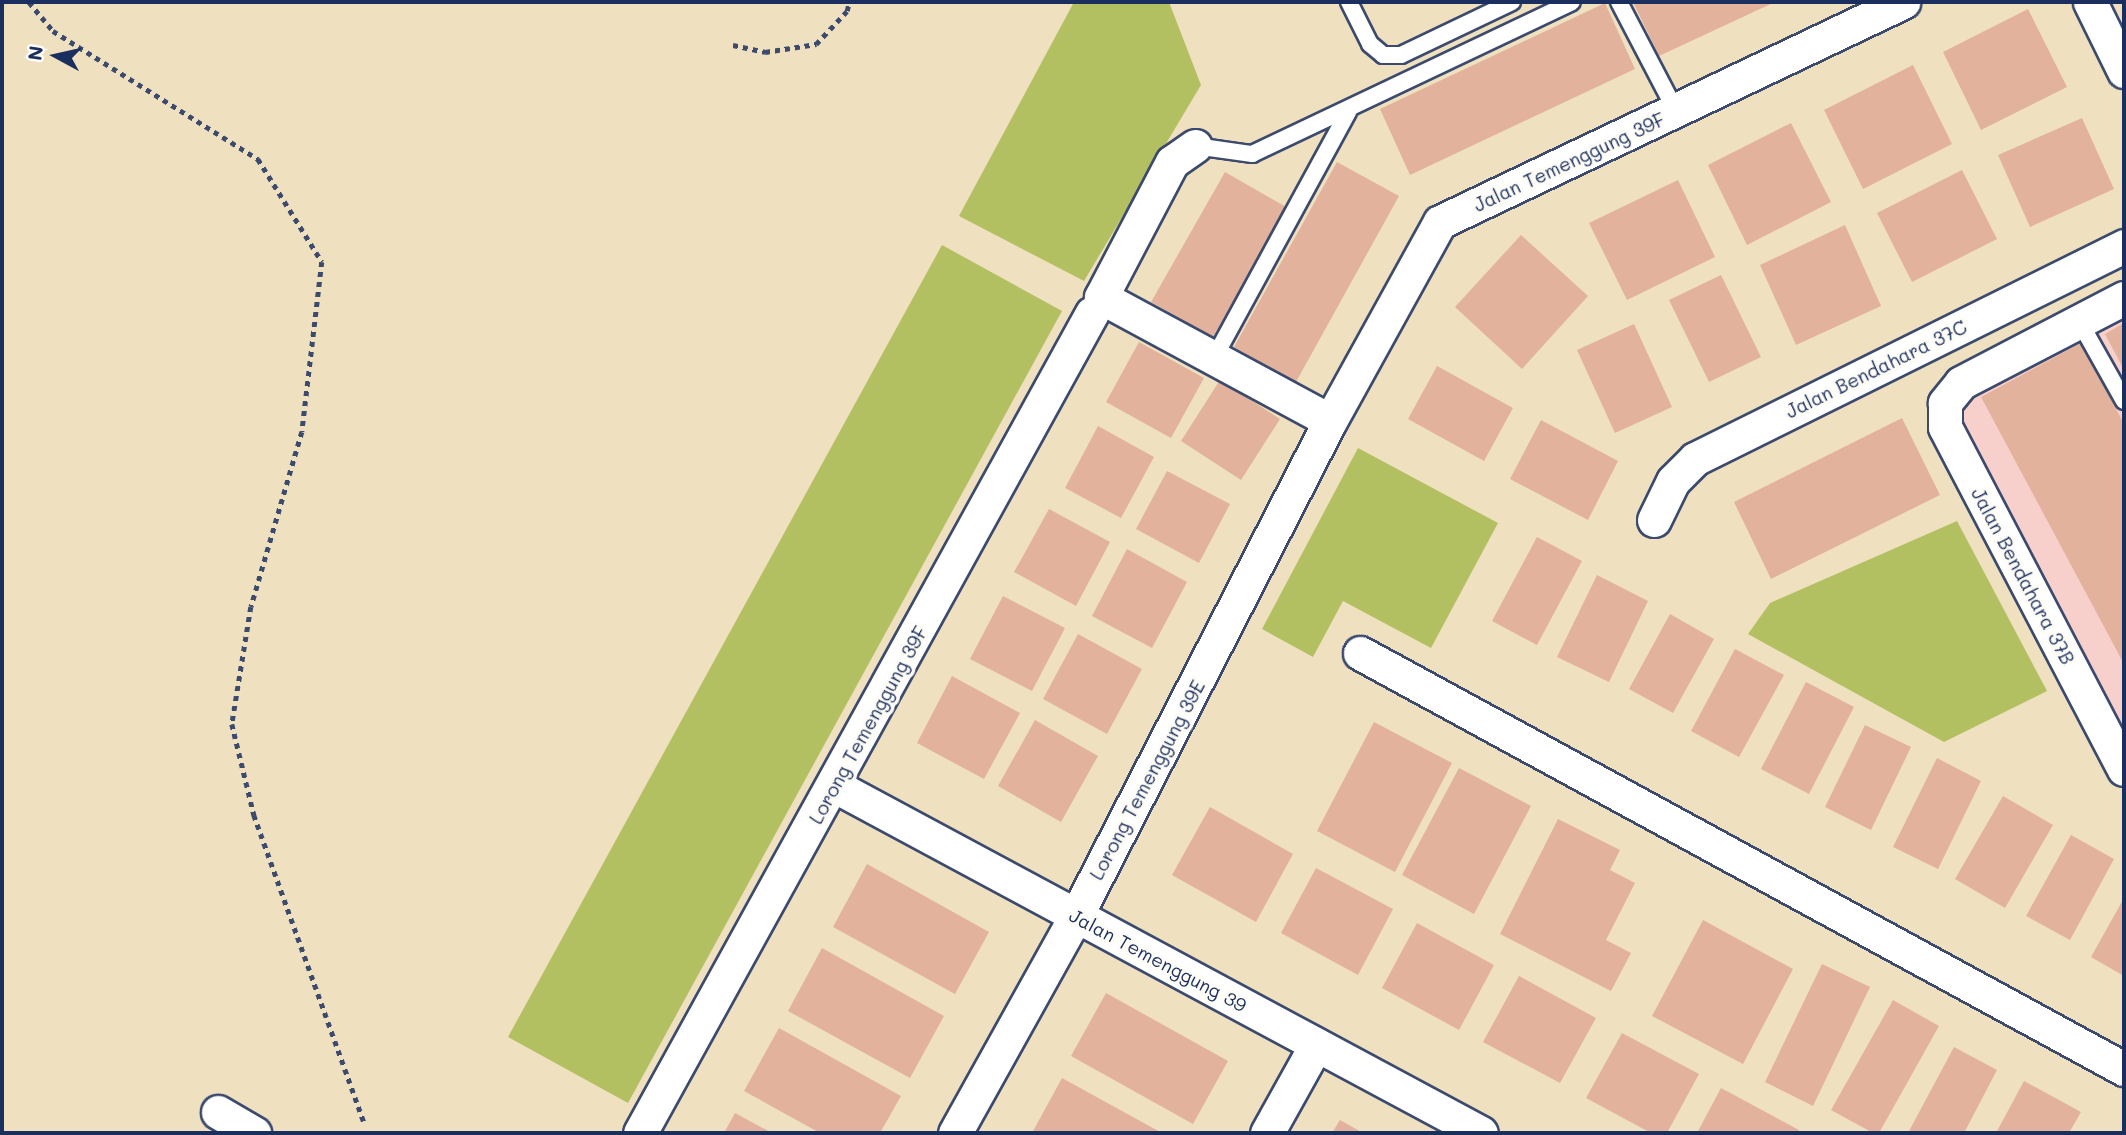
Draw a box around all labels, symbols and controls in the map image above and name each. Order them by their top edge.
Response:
north arrow [21,21,91,91]
text: N [21,44,48,62]
street label: Jalan Temenggung 39F [1470,108,1668,216]
street label: Jalan Bendahara 37C [1782,315,1970,423]
street label: Jalan Bendahara 37B [1967,484,2079,668]
street label: Lorong Temenggung 39F [804,622,932,828]
street label: Lorong Temenggung 39E [1085,676,1209,884]
street label: Jalan Temenggung 39 [1065,904,1251,1016]

